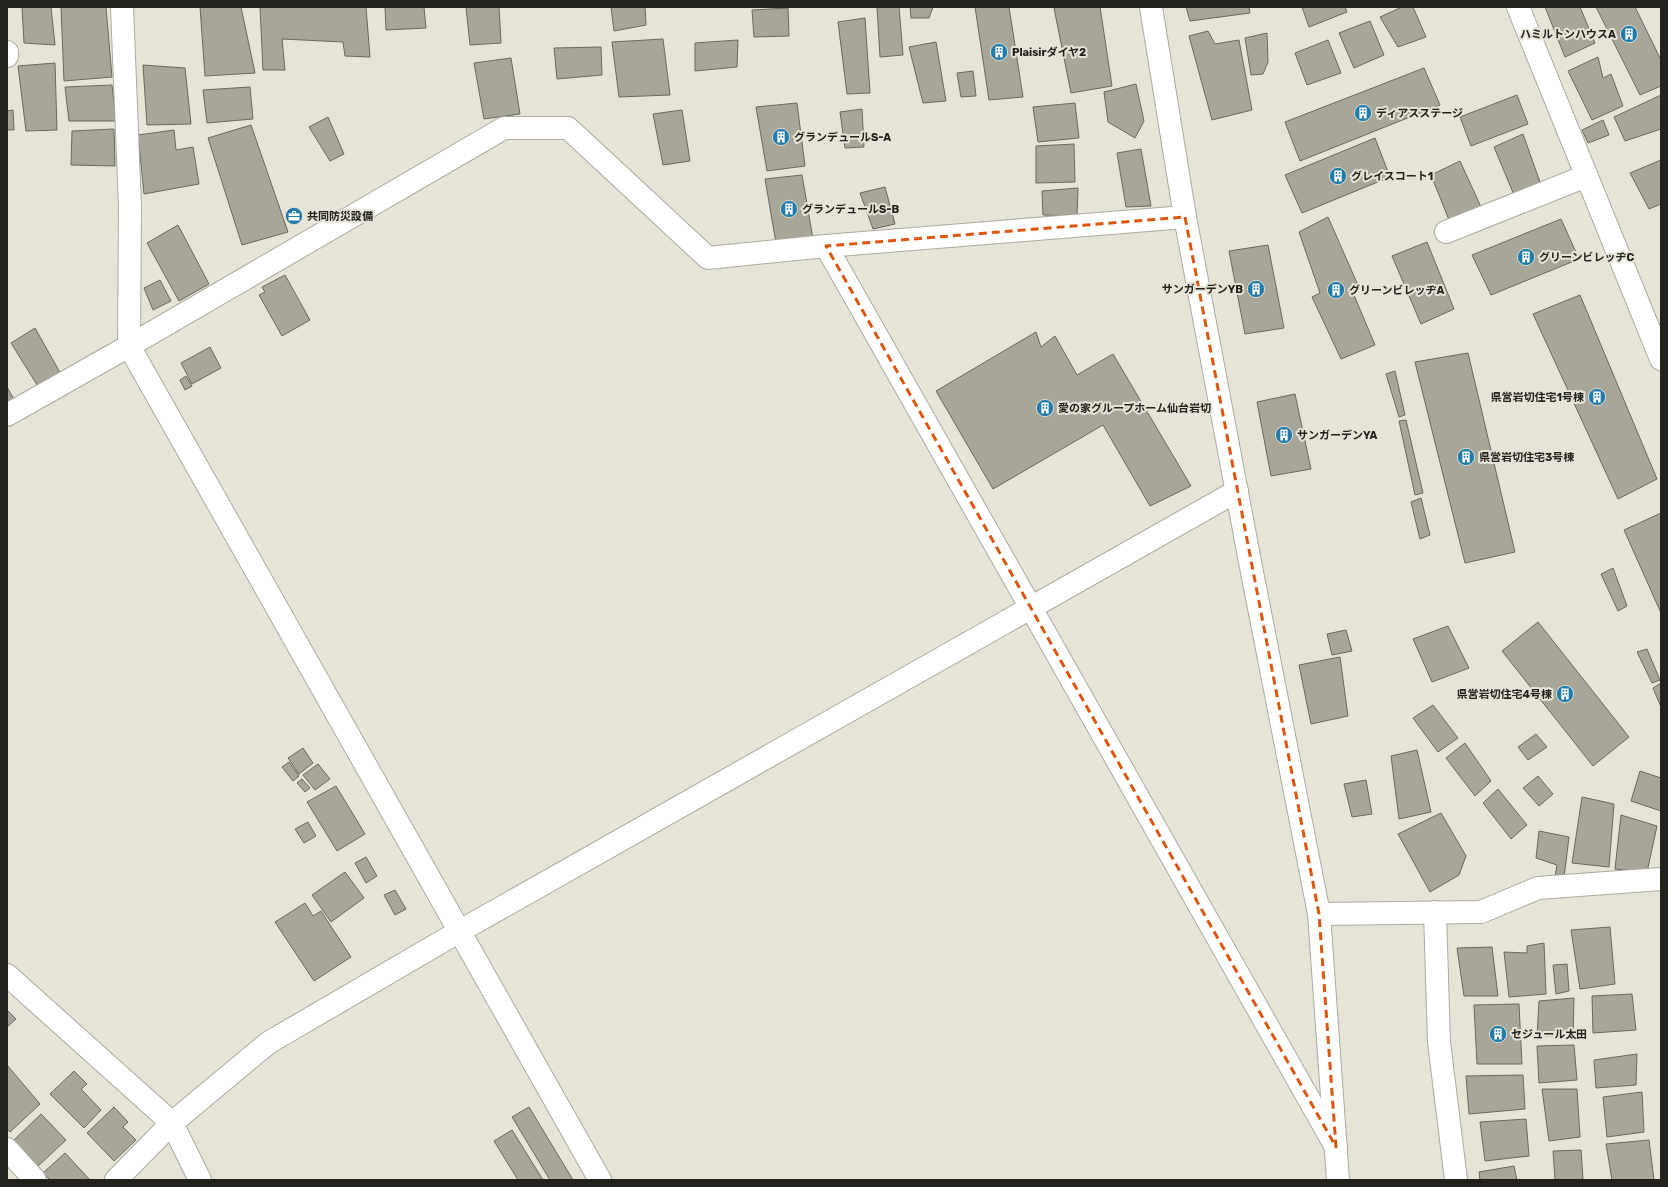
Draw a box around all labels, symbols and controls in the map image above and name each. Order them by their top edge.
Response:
building icon: ハミルトンハウスA [1619,24,1639,44]
place label: ハミルトンハウスA [1520,28,1616,41]
building icon: Plaisirダイヤ2 [989,42,1009,62]
place label: Plaisirダイヤ2 [1012,46,1086,59]
building icon: ディアスステージ [1353,103,1373,123]
place label: ディアスステージ [1376,107,1463,120]
building icon: グランデュールS-A [771,127,791,147]
place label: グランデュールS-A [794,131,891,144]
building icon: グレイスコート1 [1328,166,1348,186]
place label: グレイスコート1 [1351,170,1433,183]
building icon: グランデュールS-B [779,199,799,219]
place label: グランデュールS-B [802,203,899,216]
office icon: 共同防災設備 [284,206,304,226]
place label: 共同防災設備 [307,210,373,223]
building icon: グリーンビレッヂC [1516,247,1536,267]
place label: グリーンビレッヂC [1539,251,1634,264]
building icon: サンガーデンYB [1246,279,1266,299]
building icon: グリーンビレッヂA [1326,280,1346,300]
place label: サンガーデンYB [1162,283,1243,296]
place label: グリーンビレッヂA [1349,284,1444,297]
building icon: 県営岩切住宅1号棟 [1587,387,1607,407]
place label: 県営岩切住宅1号棟 [1491,391,1584,404]
building icon: 愛の家グループホーム仙台岩切 [1035,398,1055,418]
place label: 愛の家グループホーム仙台岩切 [1058,402,1211,415]
building icon: サンガーデンYA [1274,425,1294,445]
place label: サンガーデンYA [1297,429,1378,442]
building icon: 県営岩切住宅3号棟 [1456,447,1476,467]
place label: 県営岩切住宅3号棟 [1479,451,1574,464]
building icon: 県営岩切住宅4号棟 [1555,684,1575,704]
place label: 県営岩切住宅4号棟 [1456,688,1552,701]
building icon: セジュール太田 [1488,1024,1508,1044]
place label: セジュール太田 [1511,1028,1587,1041]

